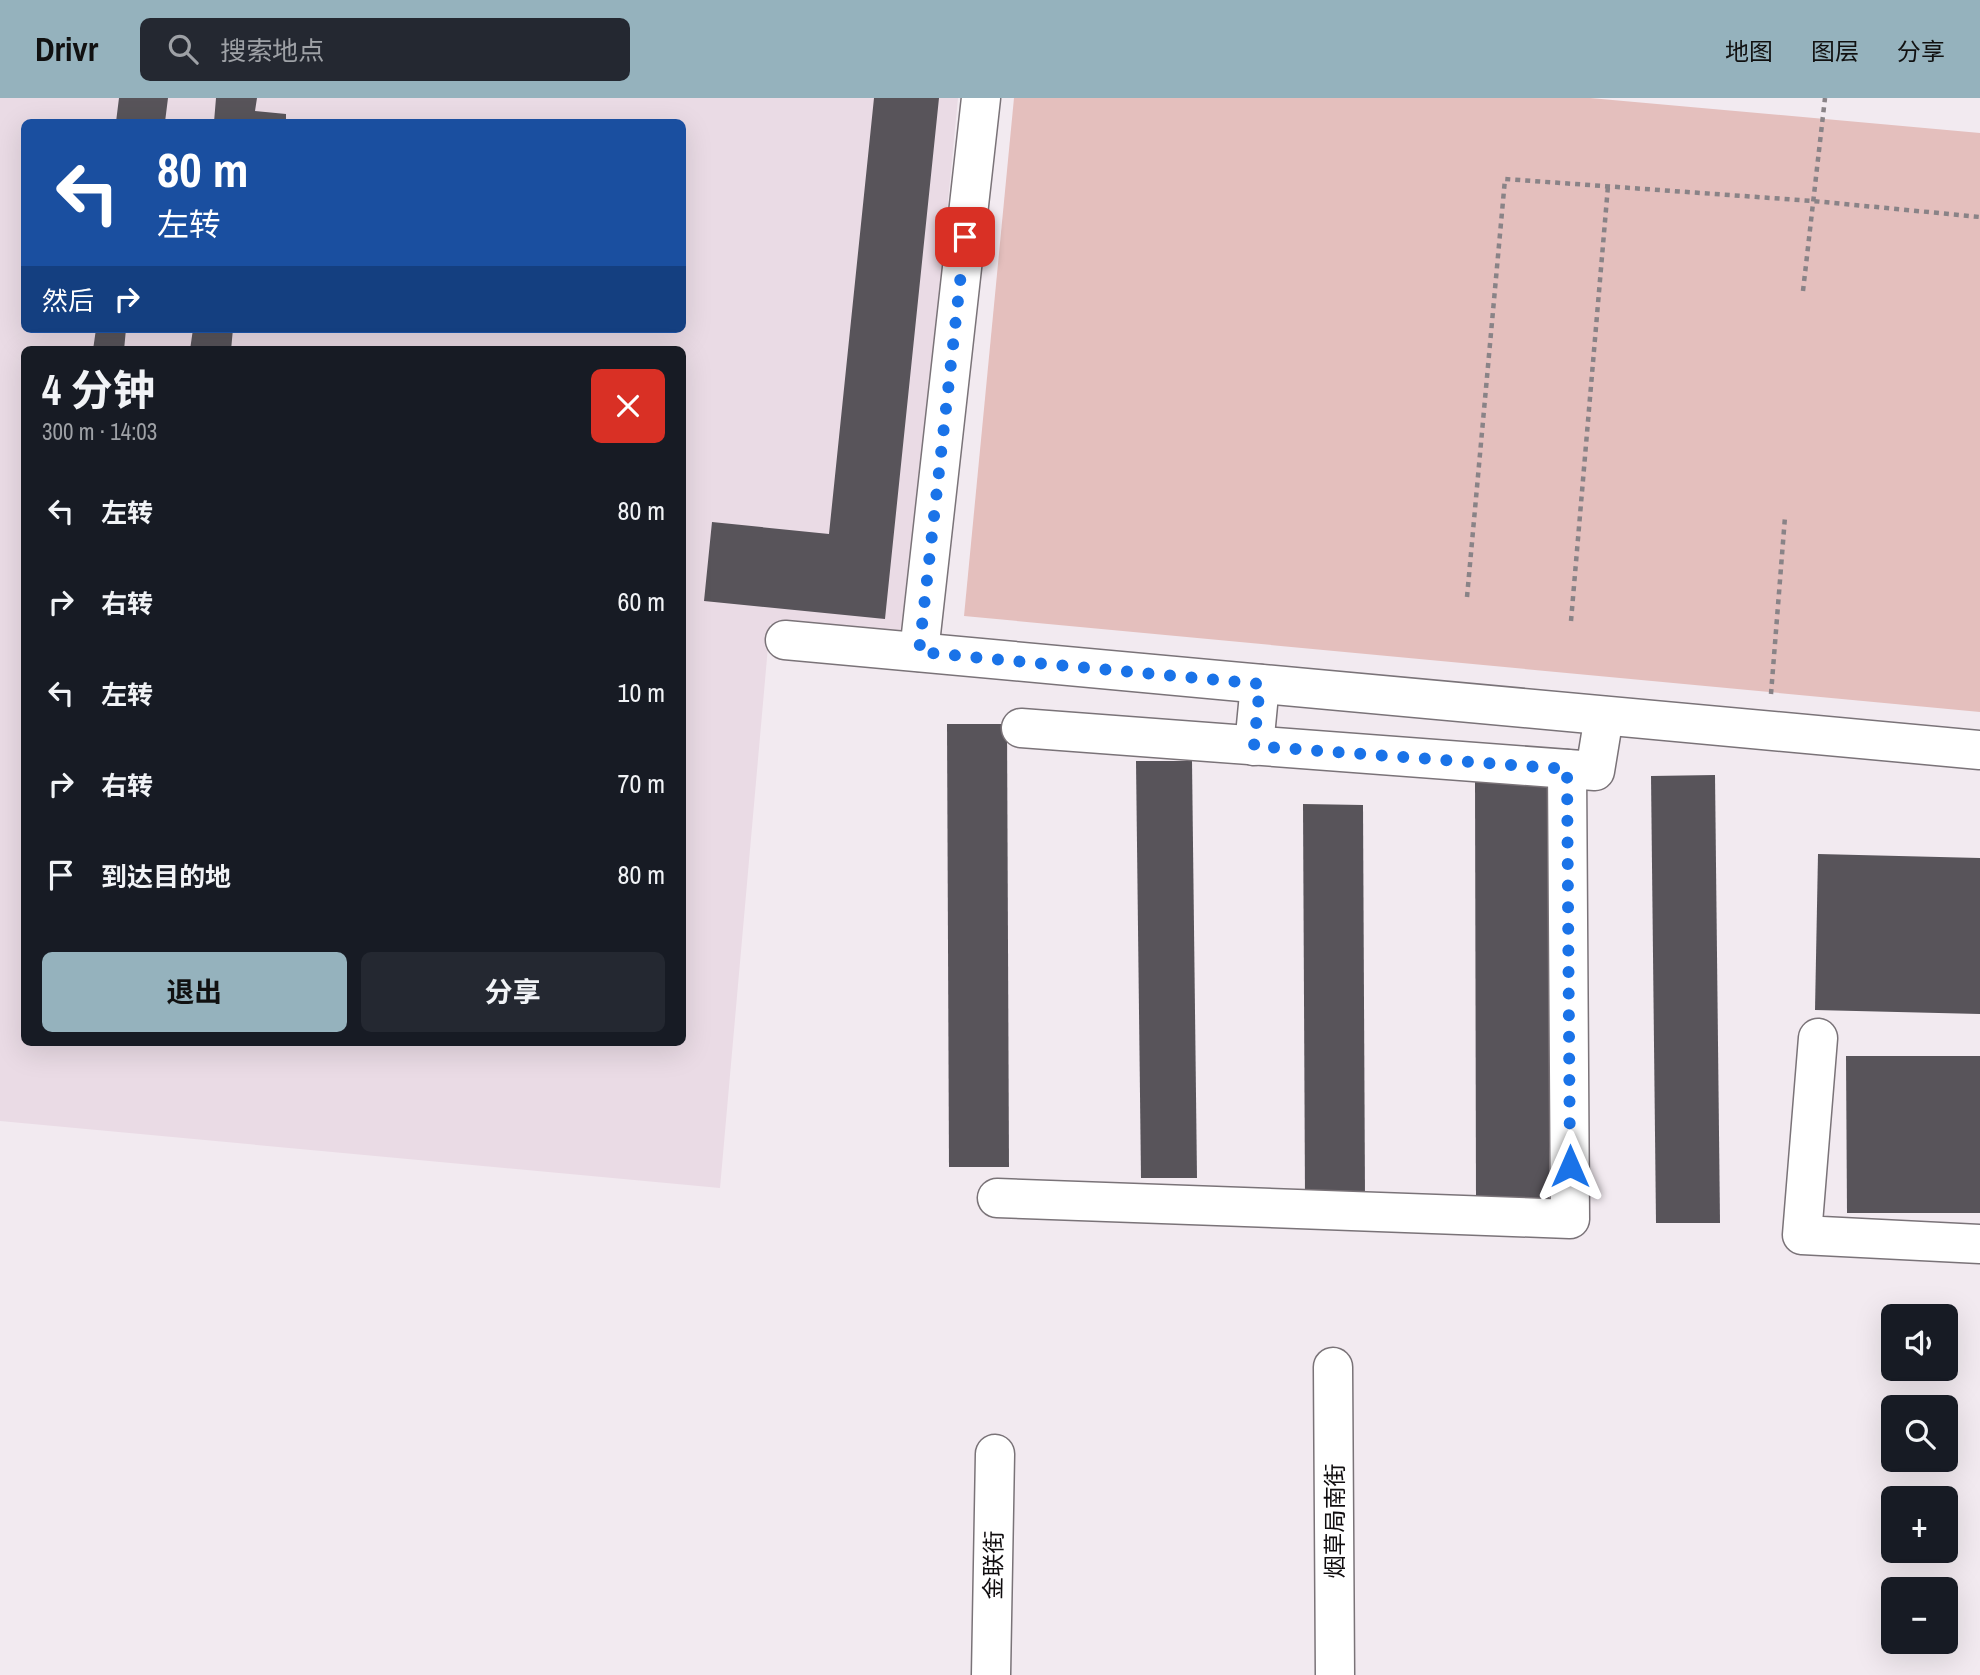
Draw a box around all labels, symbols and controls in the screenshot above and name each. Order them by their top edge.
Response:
search box [140,18,630,81]
text: Drivr [35,27,98,71]
icon: search [164,30,202,68]
text: 搜索地点 [220,33,324,68]
text: 地图 [1725,35,1773,67]
text: 图层 [1811,35,1859,67]
text: 分享 [1897,35,1945,67]
text: 80 m [157,136,249,202]
icon: left [42,147,133,238]
text: 左转 [157,203,221,246]
pin [935,207,995,267]
icon: arrive [946,218,984,256]
icon: right [108,280,146,318]
text: 然后 [42,283,94,318]
text: 4 分钟 [42,362,155,418]
button: close [591,369,665,443]
text: 300 m · 14:03 [42,416,157,447]
icon: left [42,492,80,530]
text: 80 m [618,493,665,528]
text: 左转 [101,495,153,530]
icon: right [42,583,80,621]
text: 60 m [618,584,665,619]
text: 右转 [101,586,153,621]
icon: left [42,674,80,712]
text: 10 m [618,675,665,710]
text: 左转 [101,677,153,712]
icon: right [42,765,80,803]
text: 70 m [618,766,665,801]
text: 右转 [101,768,153,803]
icon: arrive [42,856,80,894]
text: 80 m [618,857,665,892]
text: 到达目的地 [101,859,231,894]
button: 退出 [42,952,347,1032]
button: 分享 [361,952,665,1032]
position arrow [1533,1129,1607,1203]
map controls [1881,1304,1958,1654]
button: sound [1881,1304,1958,1381]
button: search [1881,1395,1958,1472]
street label: 烟草局南街 [1319,1464,1350,1579]
button: + [1881,1486,1958,1563]
street label: 金联街 [977,1530,1009,1600]
button: − [1881,1577,1958,1654]

